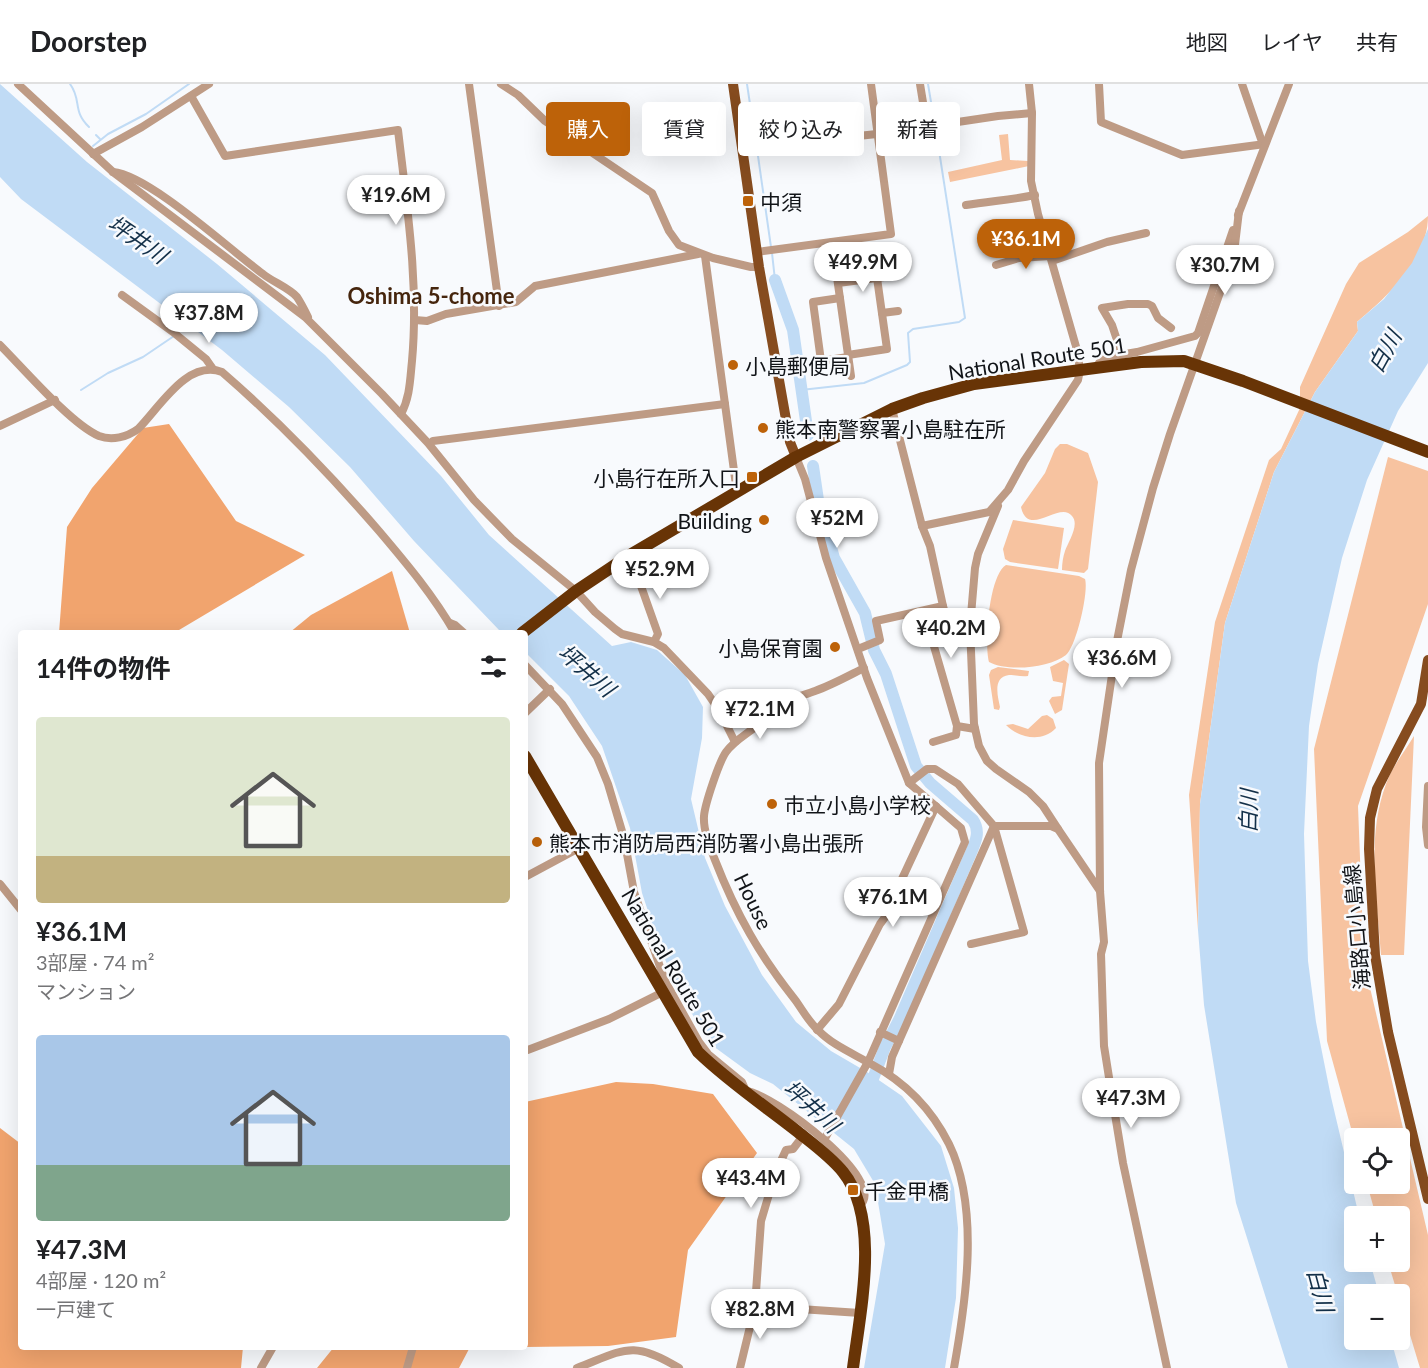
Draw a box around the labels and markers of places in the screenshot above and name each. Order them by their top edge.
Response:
pin: ¥19.6M [347,175,445,226]
place label: 中須 [760,189,802,214]
marker: 中須 [741,194,755,208]
pin: ¥36.1M [977,219,1075,270]
pin: ¥49.9M [814,242,912,293]
pin: ¥30.7M [1176,245,1274,296]
pin: ¥37.8M [160,293,258,344]
place label: 小島郵便局 [745,353,850,378]
marker: 小島郵便局 [726,358,740,372]
place label: 熊本南警察署小島駐在所 [775,416,1006,441]
marker: 熊本南警察署小島駐在所 [756,421,770,435]
place label: 小島行在所入口 [593,465,740,490]
marker: 小島行在所入口 [745,470,759,484]
pin: ¥52M [801,498,873,549]
place label: Building [678,508,752,533]
marker: Building [757,513,771,527]
pin: ¥52.9M [611,549,709,600]
pin: ¥40.2M [902,608,1000,659]
place label: 小島保育園 [718,635,823,660]
pin: ¥36.6M [1073,638,1171,689]
marker: 小島保育園 [828,640,842,654]
pin: ¥72.1M [711,689,809,740]
place label: 市立小島小学校 [784,792,931,817]
marker: 市立小島小学校 [765,797,779,811]
place label: 熊本市消防局西消防署小島出張所 [549,830,864,855]
marker: 熊本市消防局西消防署小島出張所 [530,835,544,849]
pin: ¥76.1M [844,877,942,928]
pin: ¥47.3M [1082,1078,1180,1129]
pin: ¥43.4M [702,1158,800,1209]
place label: 千金甲橋 [865,1178,949,1203]
marker: 千金甲橋 [846,1183,860,1197]
pin: ¥82.8M [711,1289,809,1340]

